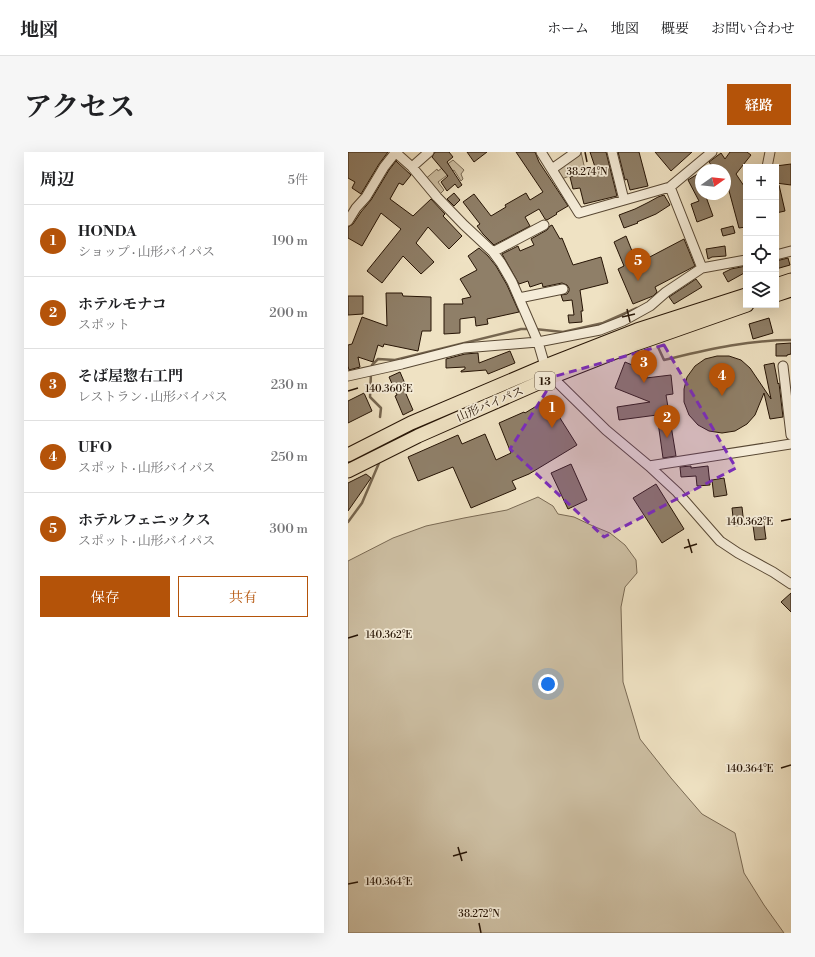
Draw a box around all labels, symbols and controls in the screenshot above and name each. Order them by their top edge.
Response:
text: 地図 [20,18,58,42]
text: ホーム [547,20,589,38]
text: 地図 [611,20,639,38]
text: 概要 [661,20,689,38]
text: お問い合わせ [711,20,795,38]
button: 経路 [727,84,791,125]
text: アクセス [24,90,135,125]
north arrow [695,164,731,200]
map controls [743,164,779,308]
button: + [743,164,779,200]
text: 38.274°N [566,166,608,178]
text: 周辺 [40,169,74,191]
text: 5件 [288,172,308,188]
button: − [743,200,779,236]
text: HONDA [78,222,136,241]
text: 1 [50,233,56,249]
text: 190 m [272,233,308,249]
button: locate [743,236,779,272]
text: ショップ · 山形バイパス [78,244,215,260]
pin: 5 [625,248,651,281]
button: layers [743,272,779,308]
text: ホテルモナコ [78,295,167,314]
text: 2 [49,305,57,321]
text: 200 m [269,305,308,321]
text: スポット [78,317,130,333]
pin: 3 [631,350,657,383]
pin: 4 [709,363,735,396]
text: そば屋惣右工門 [78,367,183,386]
road number: 13 [535,372,555,390]
text: 3 [49,377,57,393]
text: 230 m [271,377,308,393]
text: 140.360°E [365,383,413,395]
street label: 山形バイパス [454,384,526,425]
text: レストラン · 山形バイパス [78,389,228,405]
pin: 1 [539,395,565,428]
pin: 2 [654,405,680,438]
text: UFO [78,438,112,457]
text: 4 [49,449,57,465]
text: 250 m [271,449,308,465]
text: スポット · 山形バイパス [78,460,215,476]
text: ホテルフェニックス [78,511,211,530]
text: 140.362°E [727,516,773,528]
text: 5 [49,521,57,537]
text: 300 m [270,521,308,537]
text: スポット · 山形バイパス [78,533,215,549]
button: 保存 [40,576,170,617]
button: 共有 [178,576,308,617]
text: 140.362°E [366,629,412,641]
your location [538,674,558,694]
text: 140.364°E [726,763,774,775]
text: 140.364°E [365,876,413,888]
text: 38.272°N [458,908,500,920]

